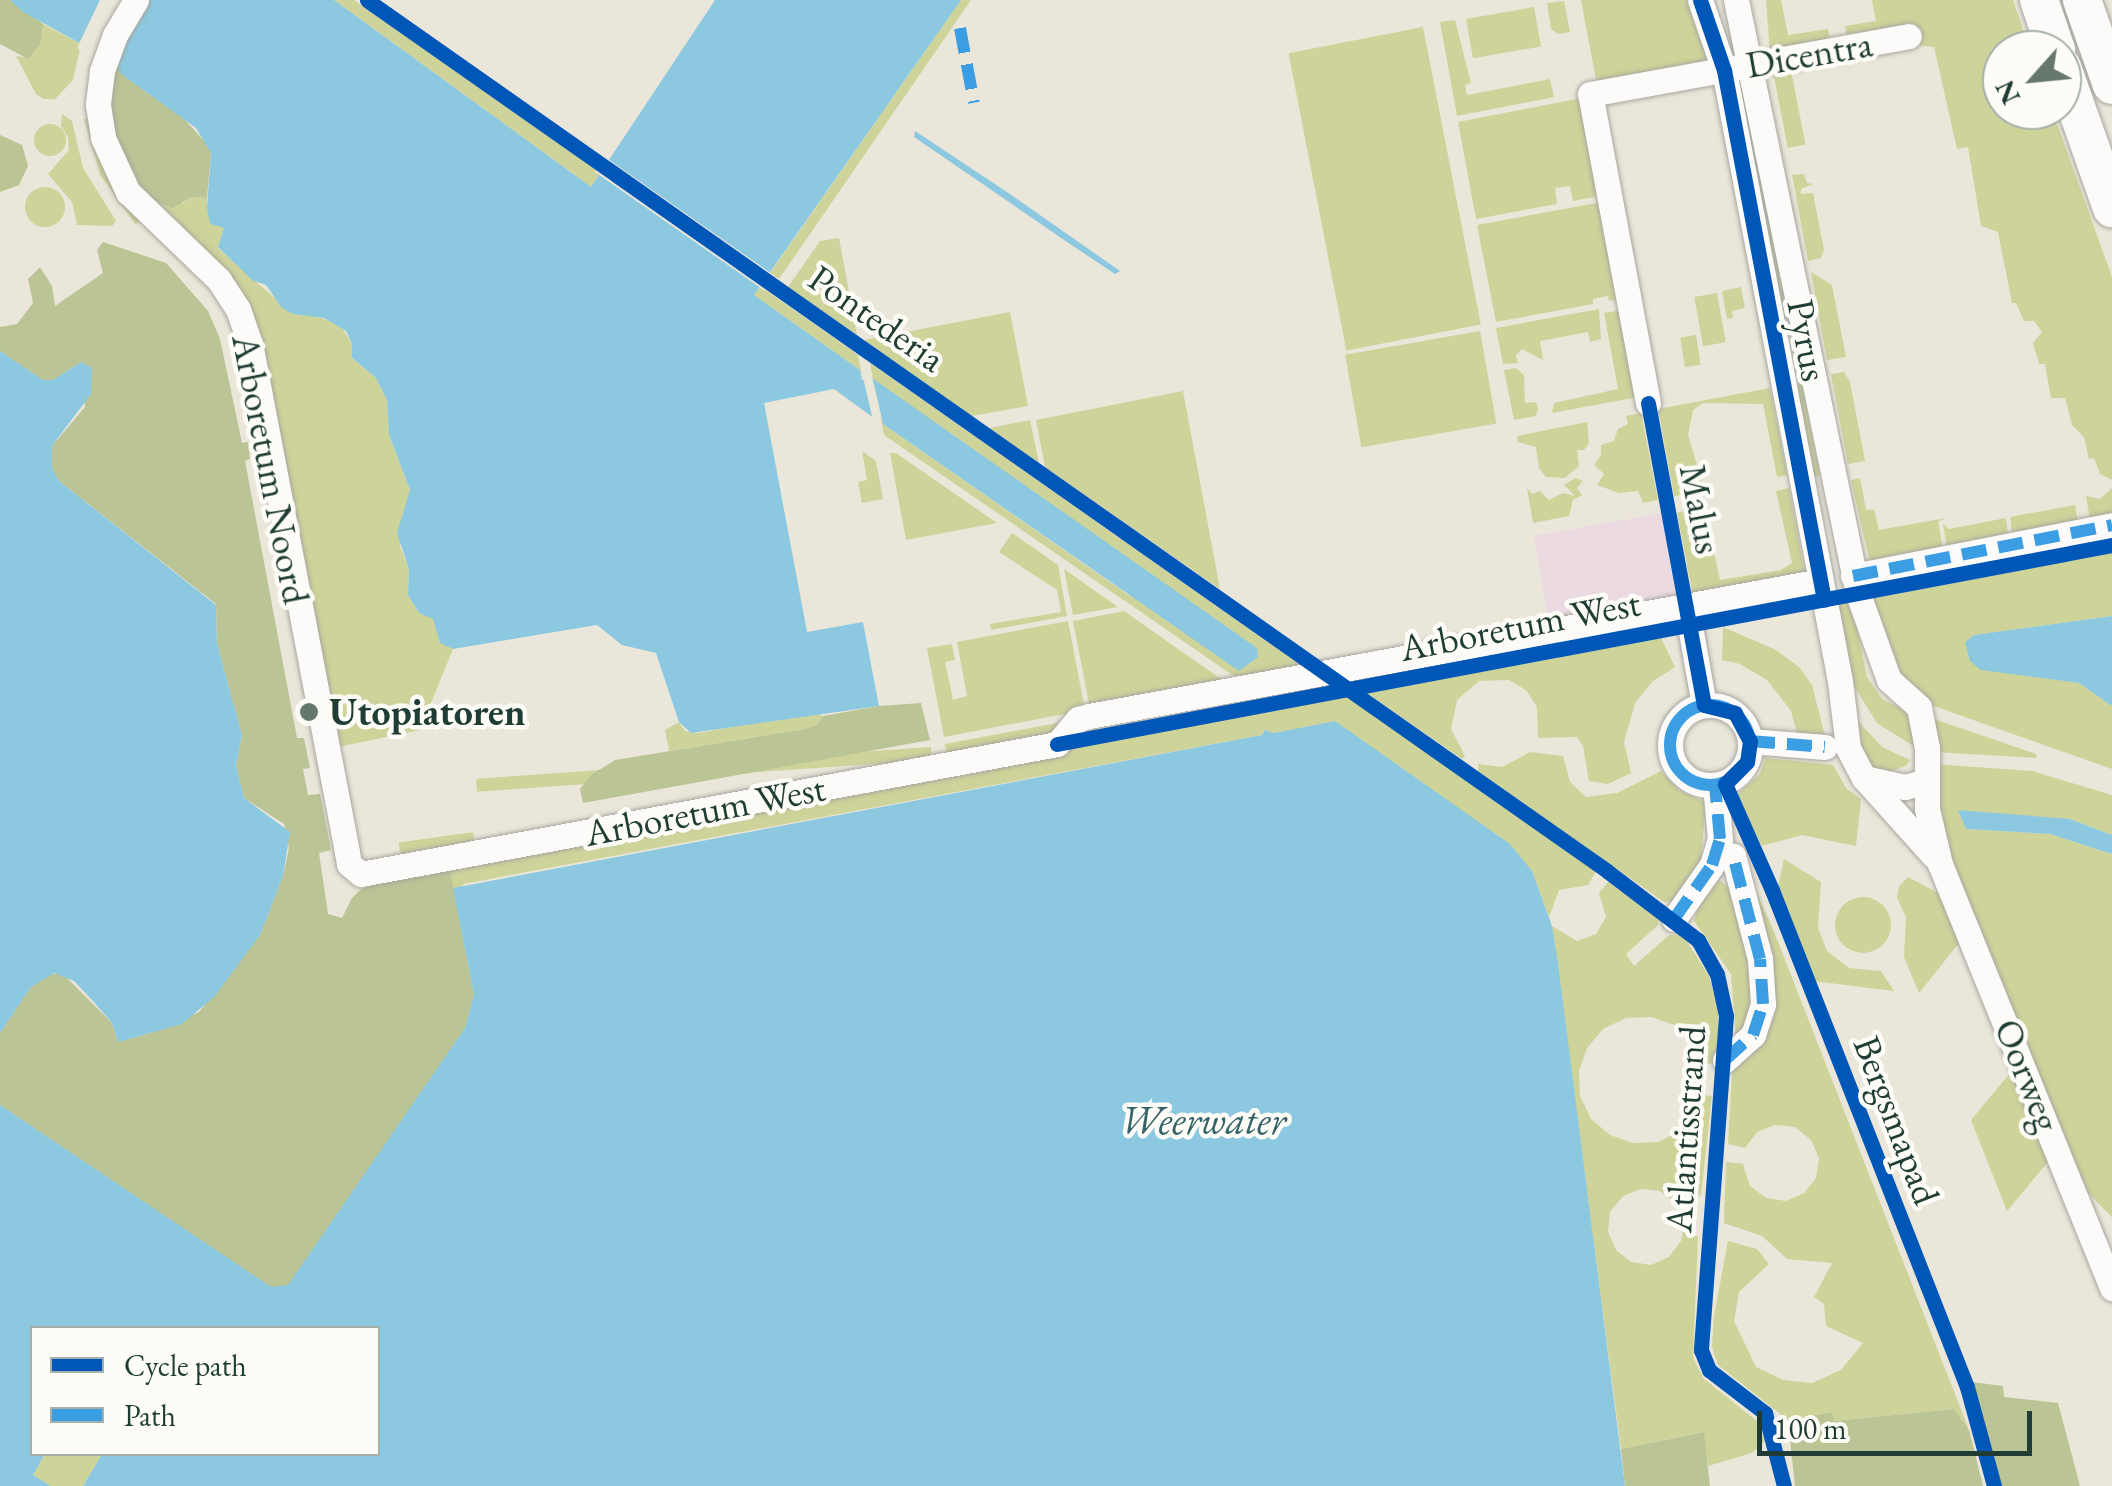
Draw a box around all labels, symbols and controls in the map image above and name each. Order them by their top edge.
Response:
street label: Dicentra [1742,20,1876,88]
north arrow [1982,30,2082,130]
text: N [1986,74,2028,111]
street label: Pontederia [800,255,954,381]
street label: Pyrus [1778,295,1838,385]
street label: Arboretum Noord [223,330,319,608]
street label: Malus [1670,460,1732,558]
street label: Arboretum West [1396,579,1644,671]
place label: Utopiatoren [329,689,525,735]
marker: Utopiatoren [298,701,320,723]
street label: Arboretum West [581,764,829,856]
street label: Oorweg [1985,1012,2071,1138]
street label: Atlantisstrand [1655,1024,1715,1234]
street label: Bergsmapad [1844,1029,1950,1211]
water label: Weerwater [1120,1096,1286,1144]
legend [30,1326,380,1456]
text: Cycle path [124,1346,247,1385]
scale bar [1762,1391,2037,1453]
text: Path [124,1396,176,1435]
text: 100 m [1774,1409,1847,1448]

